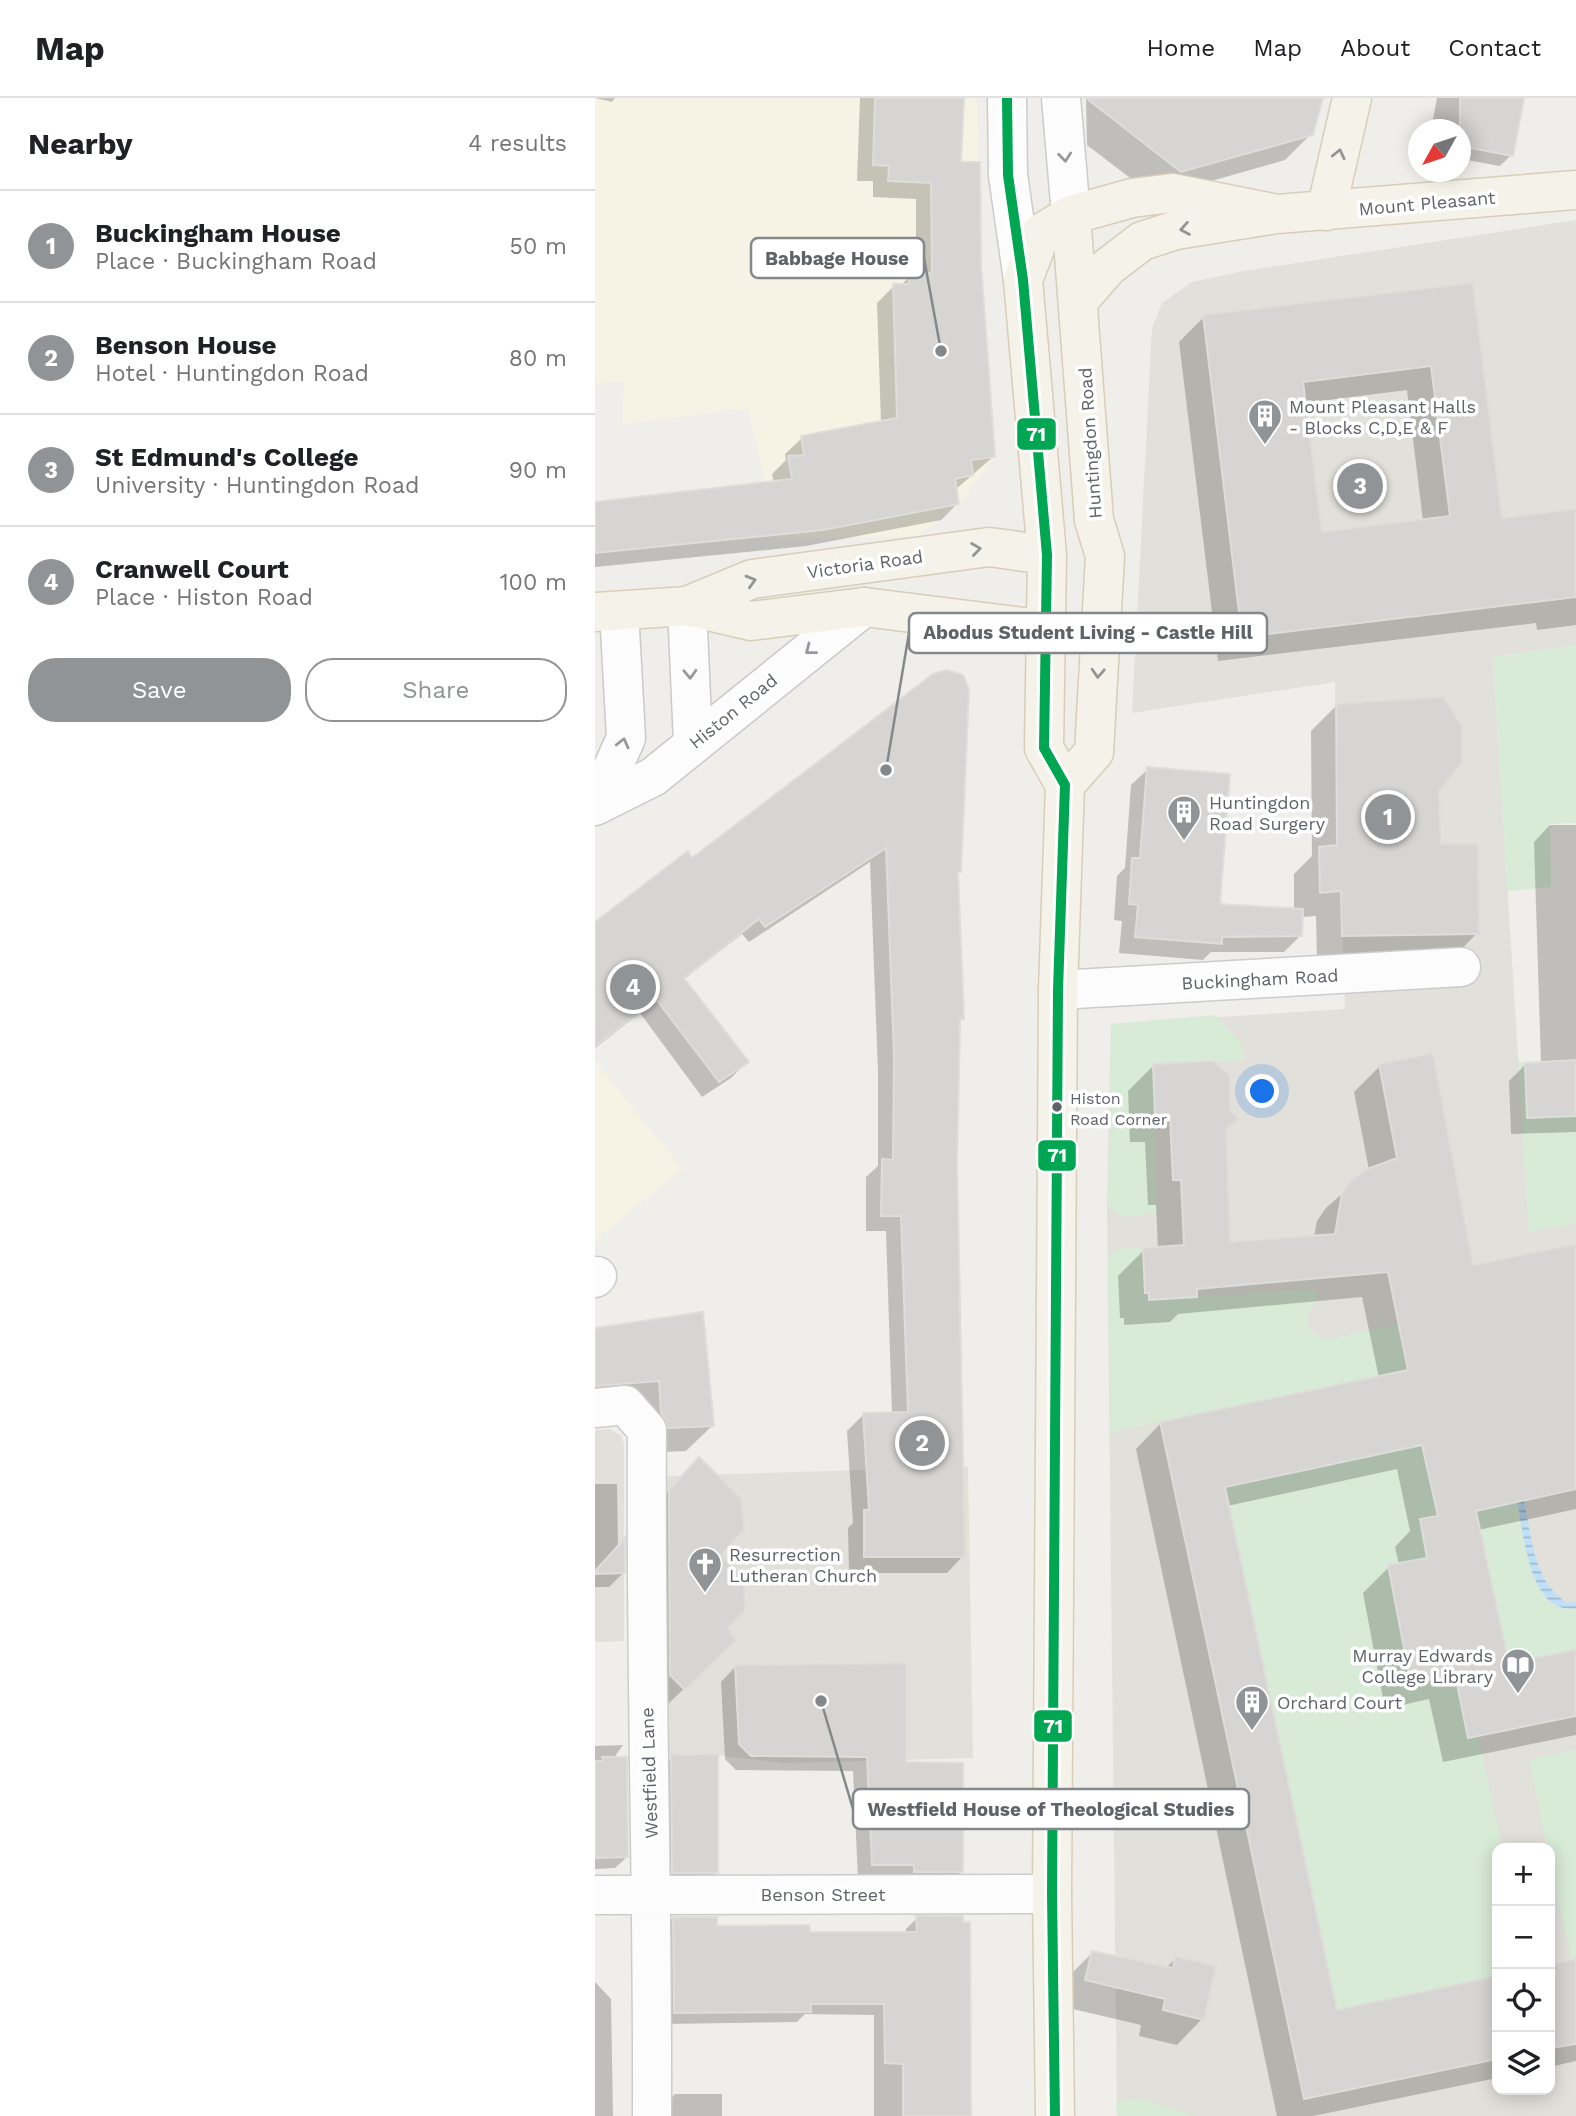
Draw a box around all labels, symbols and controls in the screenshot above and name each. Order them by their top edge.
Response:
text: Map [35,29,105,68]
text: Home [1147,34,1215,62]
text: Map [1253,34,1302,62]
text: About [1340,34,1410,62]
text: Contact [1448,34,1541,62]
north arrow [1408,119,1471,182]
text: Nearby [28,126,133,161]
text: 4 results [468,130,567,157]
one-way arrow [1330,148,1345,160]
one-way arrow [1057,152,1072,163]
street label: Mount Pleasant [1358,187,1497,219]
text: Buckingham House [95,218,341,248]
one-way arrow [1180,221,1191,236]
text: 1 [46,233,56,260]
text: 50 m [510,233,567,260]
callout: Babbage House [751,238,924,278]
text: Babbage House [765,247,909,270]
text: Place · Buckingham Road [95,248,377,275]
text: Benson House [95,330,277,360]
text: 2 [44,345,58,372]
text: 80 m [509,345,567,372]
text: Hotel · Huntingdon Road [95,360,369,387]
street label: Huntingdon Road [1074,367,1106,519]
place label: Mount Pleasant Halls - Blocks C,D,E & F [1289,396,1476,438]
building icon: Mount Pleasant Halls - Blocks C,D,E & F [1246,397,1284,446]
line badge: 71 [1016,417,1057,451]
text: 71 [1026,423,1046,446]
text: St Edmund's College [95,442,359,472]
text: 3 [44,457,58,484]
text: 90 m [509,457,567,484]
pin: 3 [1337,460,1383,512]
text: University · Huntingdon Road [95,472,419,499]
one-way arrow [970,542,982,557]
street label: Victoria Road [806,545,924,583]
text: Cranwell Court [95,554,289,584]
text: 4 [44,569,58,596]
text: 100 m [500,569,567,596]
one-way arrow [745,575,757,589]
text: Place · Histon Road [95,584,313,611]
callout: Abodus Student Living - Castle Hill [909,613,1267,653]
text: Abodus Student Living - Castle Hill [923,621,1254,644]
one-way arrow [806,642,819,654]
button: Save [28,658,291,722]
button: Share [305,658,567,722]
one-way arrow [1091,668,1106,679]
one-way arrow [683,669,698,680]
street label: Histon Road [685,669,781,753]
one-way arrow [615,737,629,749]
pin: 1 [1365,791,1411,843]
place label: Huntingdon Road Surgery [1209,792,1326,834]
building icon: Huntingdon Road Surgery [1165,793,1203,842]
pin: 4 [610,961,656,1013]
street label: Buckingham Road [1181,964,1339,994]
your location [1245,1074,1279,1108]
place label: Histon Road Corner [1070,1089,1168,1129]
marker: Histon Road Corner [1050,1100,1064,1114]
line badge: 71 [1037,1139,1077,1172]
text: 71 [1047,1144,1067,1167]
pin: 2 [899,1417,945,1469]
place label: Resurrection Lutheran Church [729,1544,877,1586]
church icon: Resurrection Lutheran Church [686,1545,724,1594]
place label: Murray Edwards College Library [1352,1645,1494,1687]
library icon: Murray Edwards College Library [1499,1646,1537,1695]
building icon: Orchard Court [1233,1683,1271,1732]
place label: Orchard Court [1277,1692,1402,1713]
street label: Westfield Lane [636,1707,662,1839]
line badge: 71 [1033,1709,1073,1743]
text: 71 [1043,1715,1063,1738]
callout: Westfield House of Theological Studies [853,1789,1249,1829]
text: Westfield House of Theological Studies [868,1798,1234,1821]
map controls [1492,1843,1555,2095]
button: + [1492,1843,1555,1906]
street label: Benson Street [760,1884,886,1905]
button: − [1492,1906,1555,1969]
button: locate [1492,1969,1555,2032]
button: layers [1492,2032,1555,2095]

